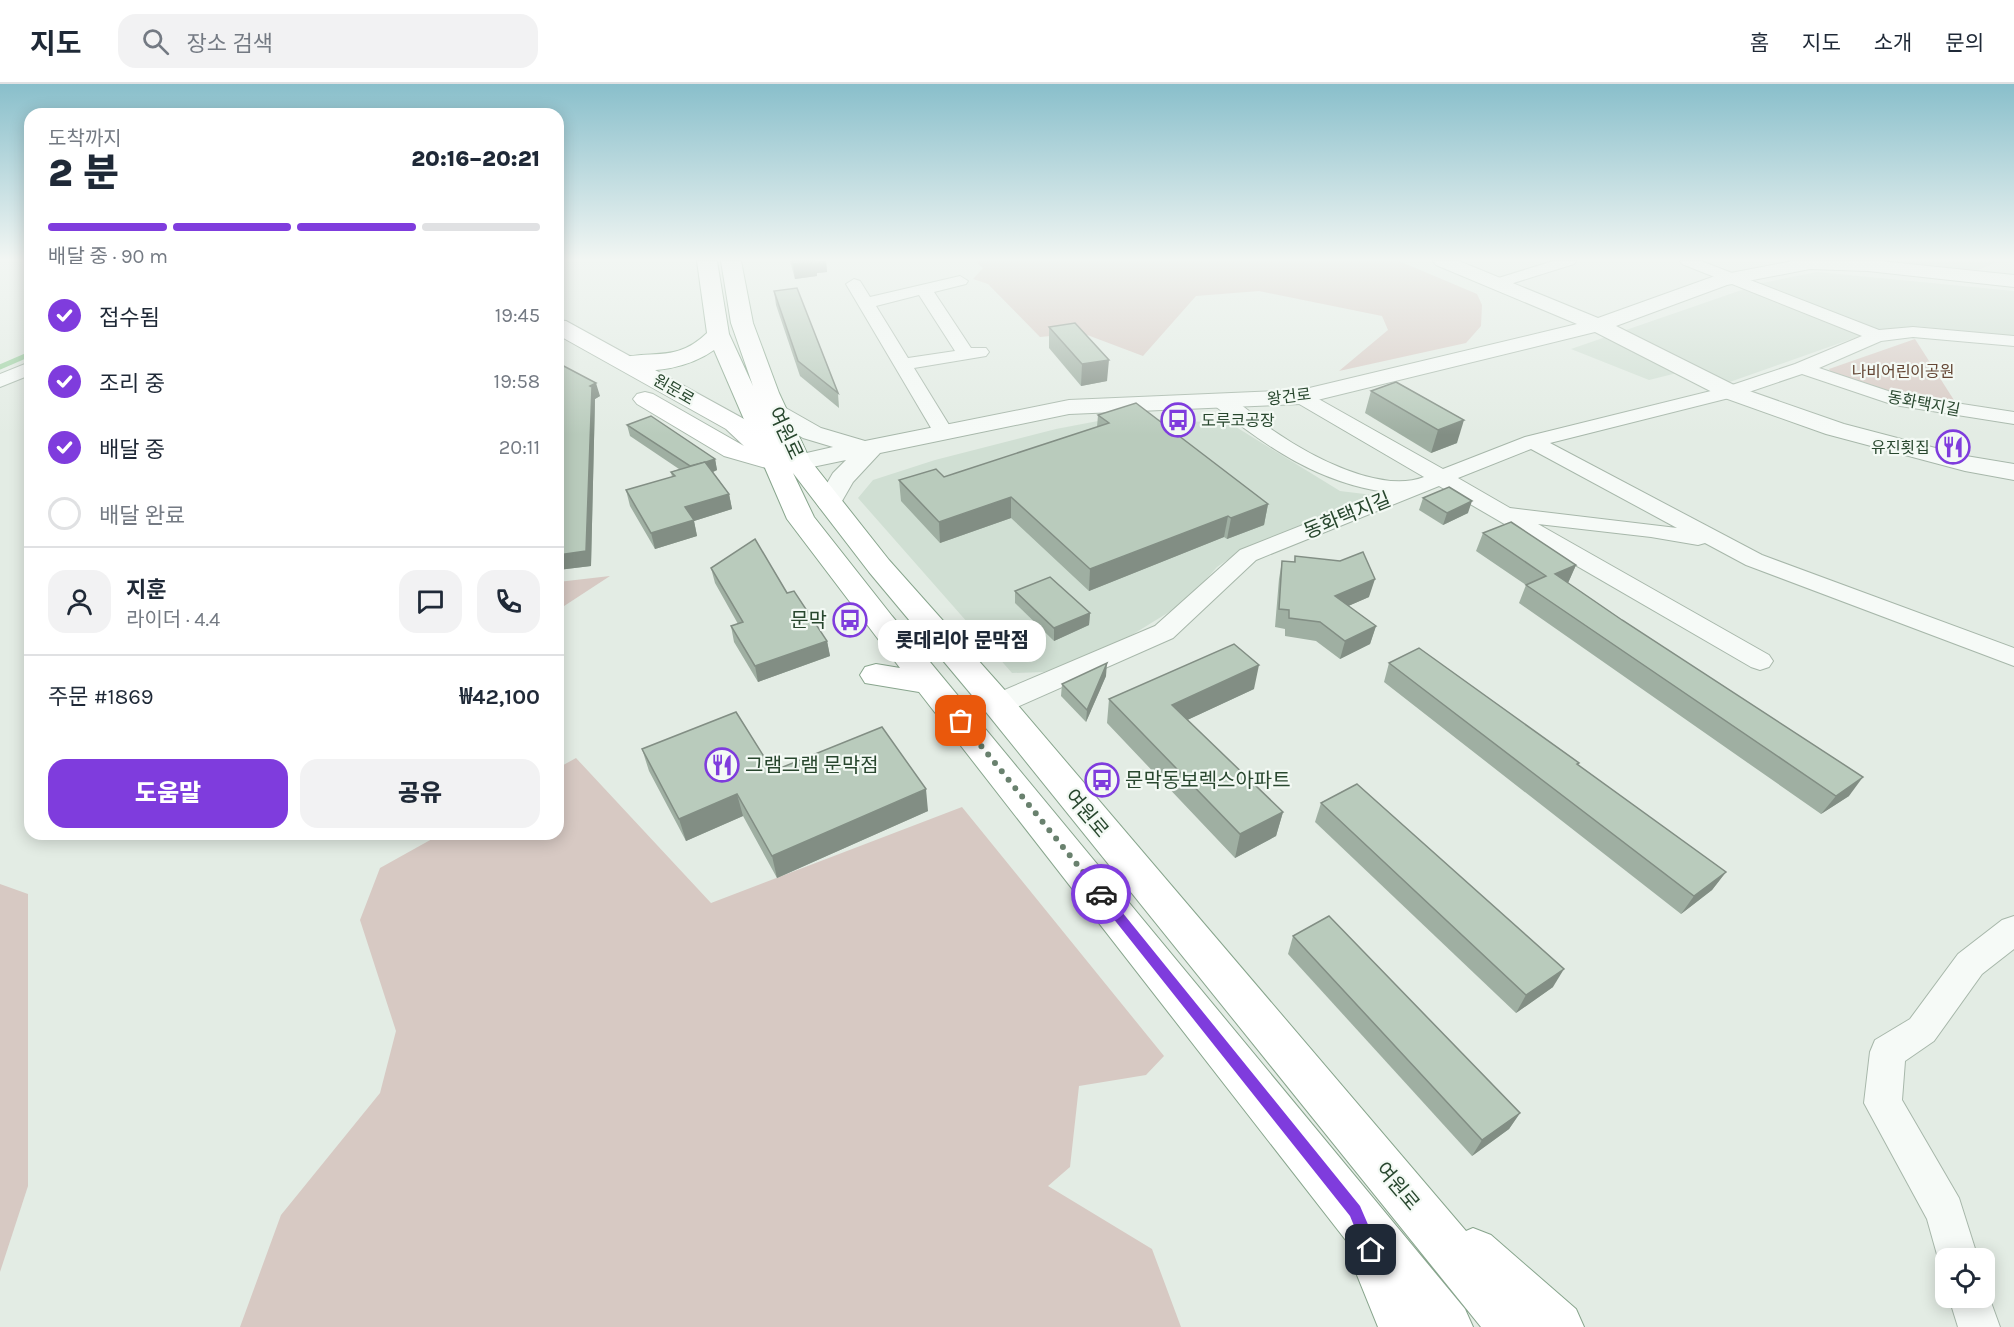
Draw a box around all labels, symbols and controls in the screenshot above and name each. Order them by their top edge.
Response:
search box [118,14,538,68]
icon: search [139,25,172,58]
text: 지도 [30,27,82,60]
text: 장소 검색 [187,31,273,57]
text: 홈 [1750,31,1769,55]
text: 지도 [1802,31,1841,55]
text: 소개 [1874,31,1912,55]
text: 문의 [1945,31,1984,55]
text: 도착까지 [48,127,122,150]
text: 20:16–20:21 [411,146,540,172]
text: 2 분 [48,150,119,196]
text: 배달 중 · 90 m [48,245,168,268]
icon: check [48,299,81,332]
text: 19:45 [495,304,540,327]
text: 접수됨 [99,305,160,331]
park label: 나비어린이공원 [1851,362,1955,381]
icon: check [48,365,81,398]
text: 19:58 [494,370,540,393]
street label: 원문로 [650,370,698,409]
text: 조리 중 [99,371,165,397]
street label: 왕건로 [1266,384,1312,409]
street label: 동화택지길 [1886,387,1962,420]
bus stop icon: 도루코공장 [1160,402,1196,438]
street label: 여원로 [763,403,808,463]
place label: 도루코공장 [1201,411,1275,430]
restaurant icon: 유진횟집 [1935,429,1971,465]
icon: check [48,431,81,464]
text: 20:11 [499,436,540,459]
text: 배달 중 [99,437,165,463]
place label: 유진횟집 [1871,438,1930,457]
street label: 동화택지길 [1300,488,1394,543]
text: 배달 완료 [99,503,185,529]
button: person [48,570,111,633]
button: chat [399,570,462,633]
button: phone [477,570,540,633]
text: 지훈 [126,577,166,603]
bus stop icon: 문막 [832,602,868,638]
text: 라이더 · 4.4 [126,608,220,631]
place label: 문막 [790,609,827,632]
callout: 롯데리아 문막점 [877,619,1045,661]
text: 롯데리아 문막점 [895,629,1029,652]
text: 주문 #1869 [48,684,154,710]
text: ₩42,100 [459,684,540,710]
pin [935,695,986,746]
icon: bag [944,704,977,737]
restaurant icon: 그램그램 문막점 [704,747,740,783]
place label: 그램그램 문막점 [745,754,879,777]
button: 도움말 [48,759,288,828]
button: 공유 [300,759,540,828]
bus stop icon: 문막동보렉스아파트 [1084,762,1120,798]
place label: 문막동보렉스아파트 [1125,769,1291,792]
street label: 여원로 [1060,785,1113,842]
courier [1071,864,1131,924]
icon: car [1085,878,1118,911]
street label: 여원로 [1371,1158,1424,1215]
pin [1345,1224,1396,1275]
icon: home [1354,1233,1387,1266]
map controls [1935,1248,1995,1308]
button: locate [1935,1248,1995,1308]

